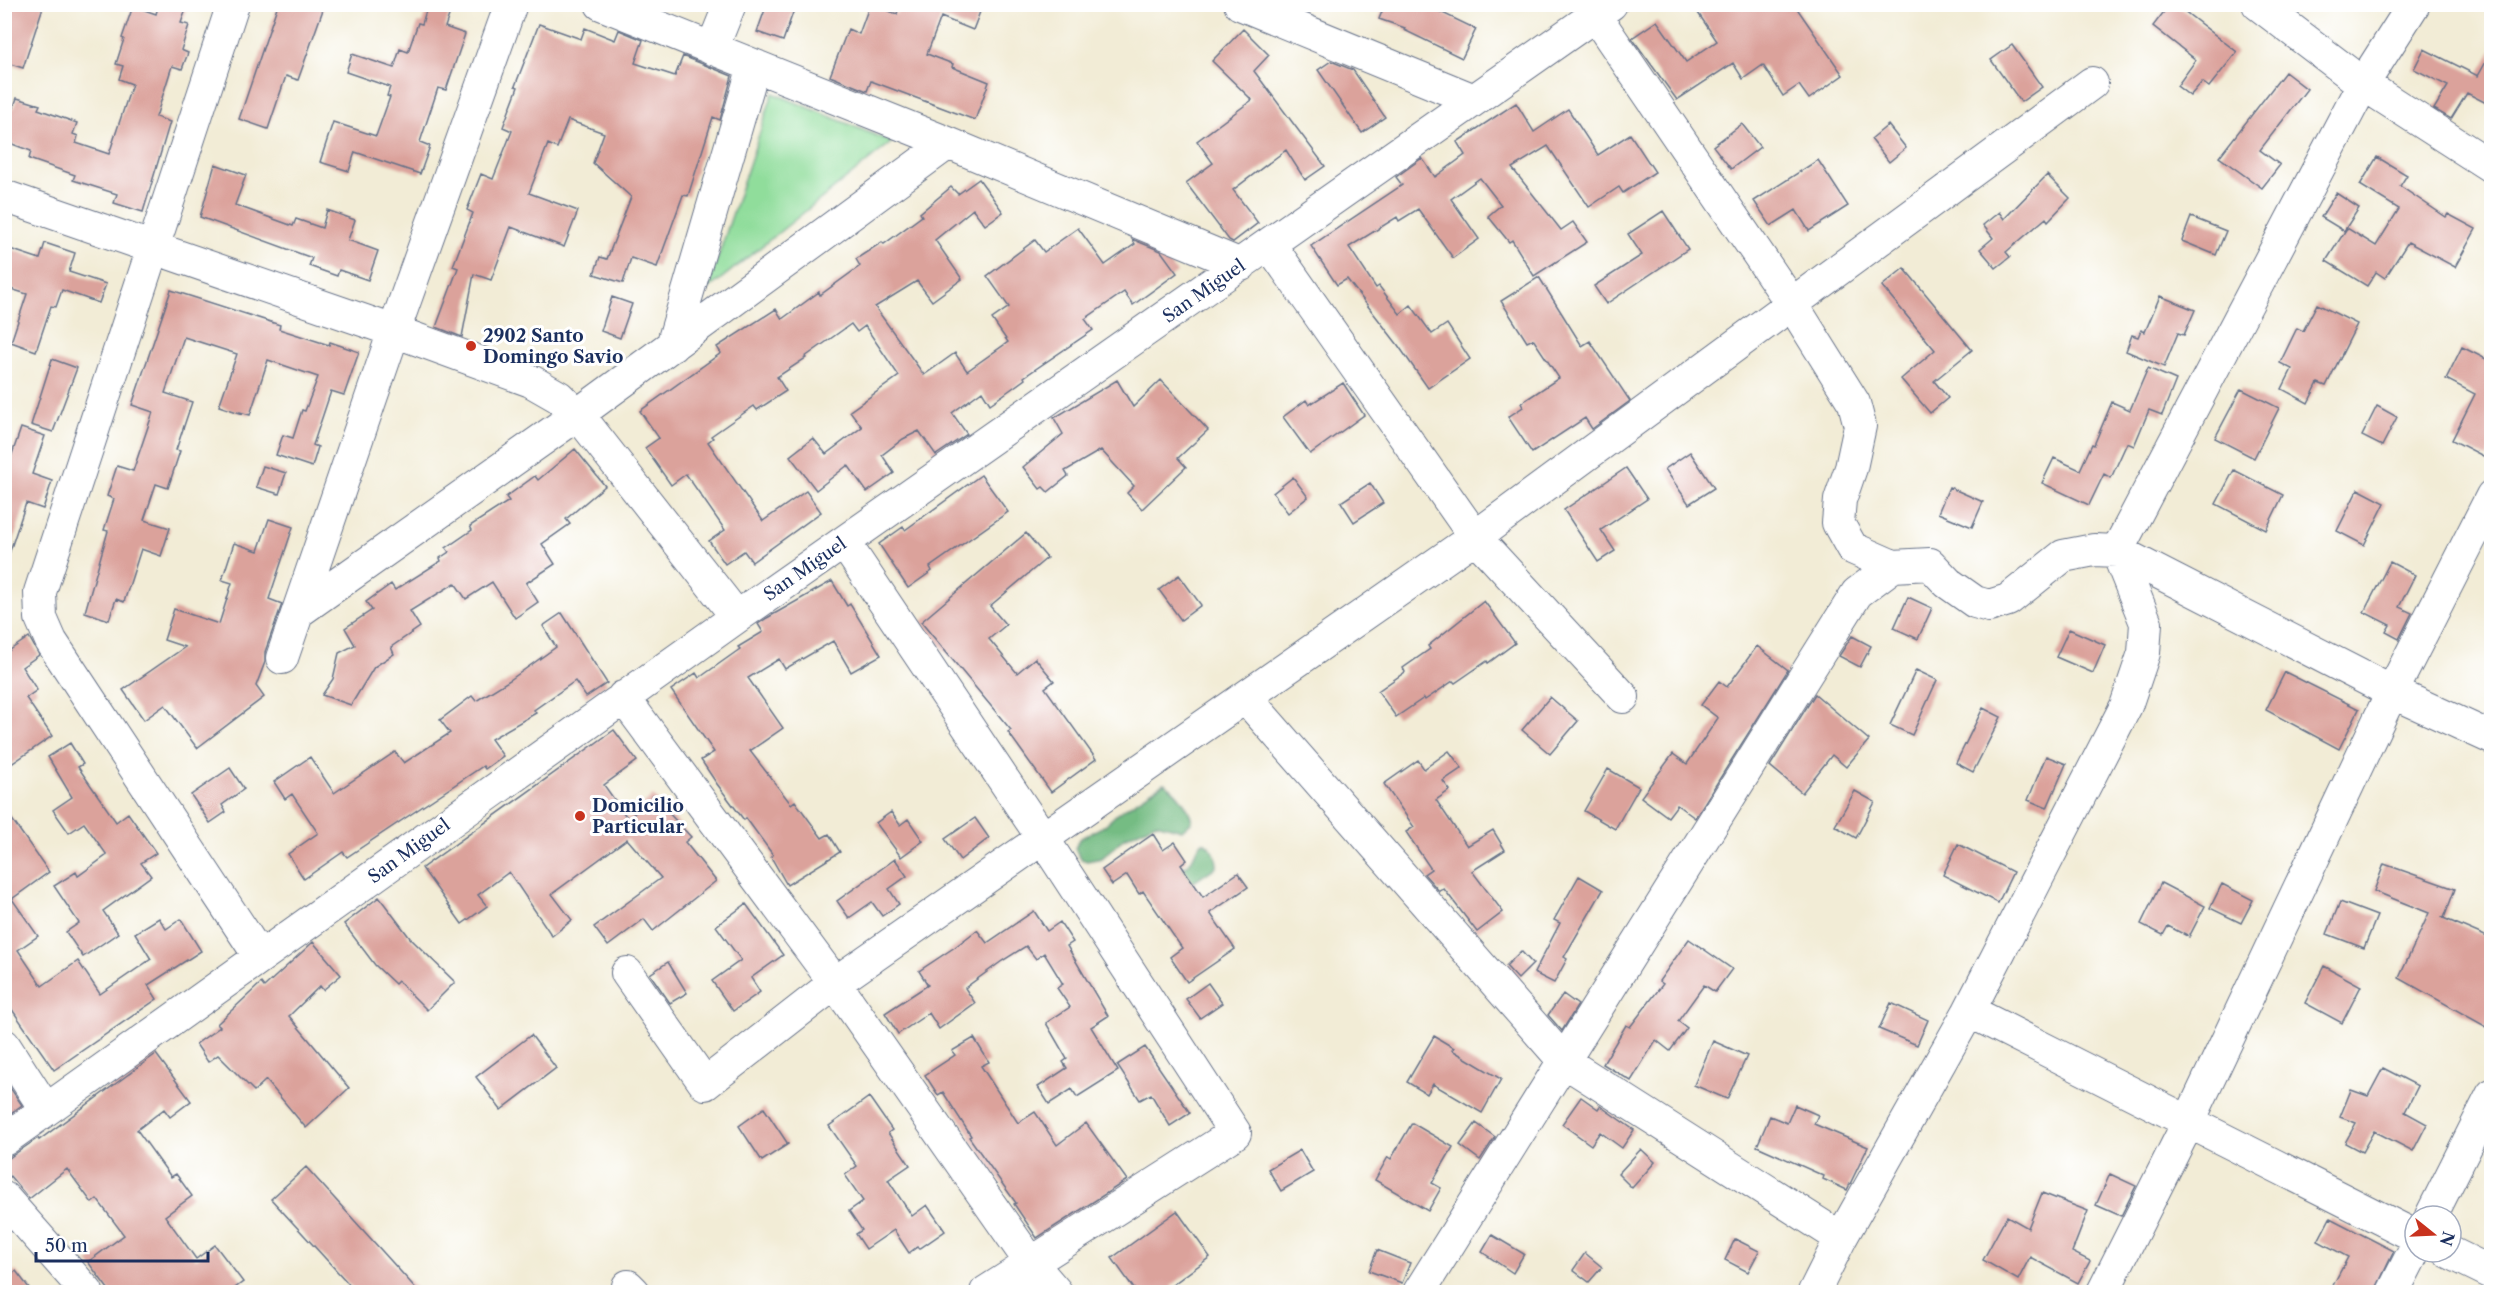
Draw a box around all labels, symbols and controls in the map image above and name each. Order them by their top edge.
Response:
street label: San Miguel [1158,254,1250,328]
place label: 2902 Santo Domingo Savio [483,325,623,368]
marker: 2902 Santo Domingo Savio [464,339,478,353]
street label: San Miguel [759,532,851,606]
place label: Domicilio Particular [592,795,684,838]
marker: Domicilio Particular [573,809,587,823]
street label: San Miguel [364,814,454,888]
north arrow [2403,1204,2463,1264]
scale bar [36,1225,208,1263]
text: N [2436,1229,2459,1248]
text: 50 m [45,1235,88,1257]

